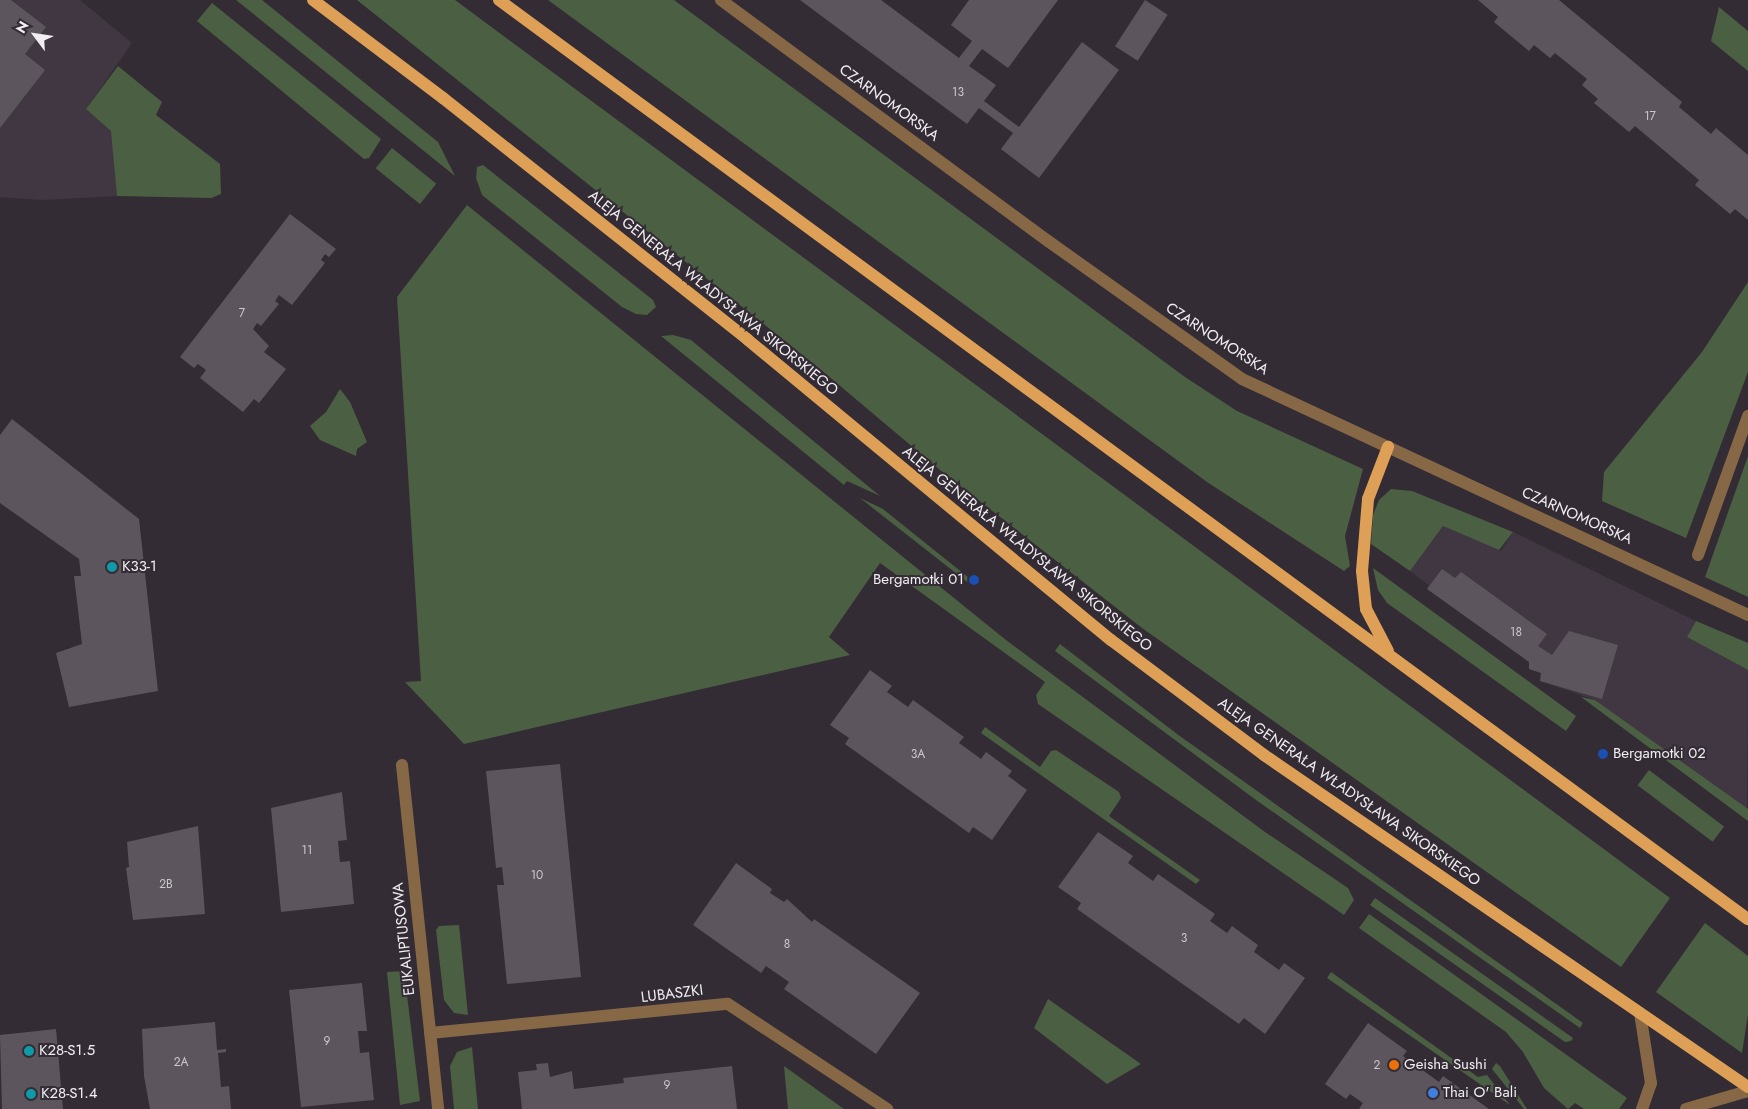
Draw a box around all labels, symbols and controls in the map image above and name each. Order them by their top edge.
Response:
north arrow [10,10,60,60]
text: N [11,17,34,37]
street label: CZARNOMORSKA [836,61,942,145]
house number: 13 [952,86,964,100]
house number: 17 [1644,110,1656,124]
street label: ALEJA GENERAŁA WŁADYSŁAWA SIKORSKIEGO [584,187,842,399]
street label: CZARNOMORSKA [1162,299,1272,379]
house number: 7 [239,307,245,321]
street label: ALEJA GENERAŁA WŁADYSŁAWA SIKORSKIEGO [898,443,1156,655]
street label: CZARNOMORSKA [1519,484,1635,548]
place label: K33-1 [122,558,157,576]
marker: K33-1 [106,561,118,573]
place label: Bergamotki 01 [873,571,964,589]
marker: Bergamotki 01 [968,574,980,586]
house number: 18 [1510,626,1522,640]
street label: ALEJA GENERAŁA WŁADYSŁAWA SIKORSKIEGO [1214,694,1484,890]
place label: Bergamotki 02 [1613,745,1706,763]
house number: 3A [911,748,925,762]
marker: Bergamotki 02 [1597,748,1609,760]
house number: 11 [302,844,312,858]
house number: 10 [531,869,543,883]
house number: 2B [159,878,173,892]
street label: EUKALIPTUSOWA [389,882,419,996]
house number: 3 [1181,932,1187,946]
house number: 8 [784,938,790,952]
street label: LUBASZKI [640,981,704,1007]
house number: 9 [324,1035,330,1049]
place label: K28-S1.5 [39,1042,95,1060]
marker: K28-S1.5 [23,1045,35,1057]
house number: 2A [174,1056,188,1070]
place label: Geisha Sushi [1404,1056,1487,1074]
house number: 2 [1374,1059,1380,1073]
marker: Geisha Sushi [1388,1059,1400,1071]
house number: 9 [664,1079,670,1093]
place label: Thai O' Bali [1443,1084,1517,1102]
place label: K28-S1.4 [41,1085,98,1103]
marker: Thai O' Bali [1427,1087,1439,1099]
marker: K28-S1.4 [25,1088,37,1100]

